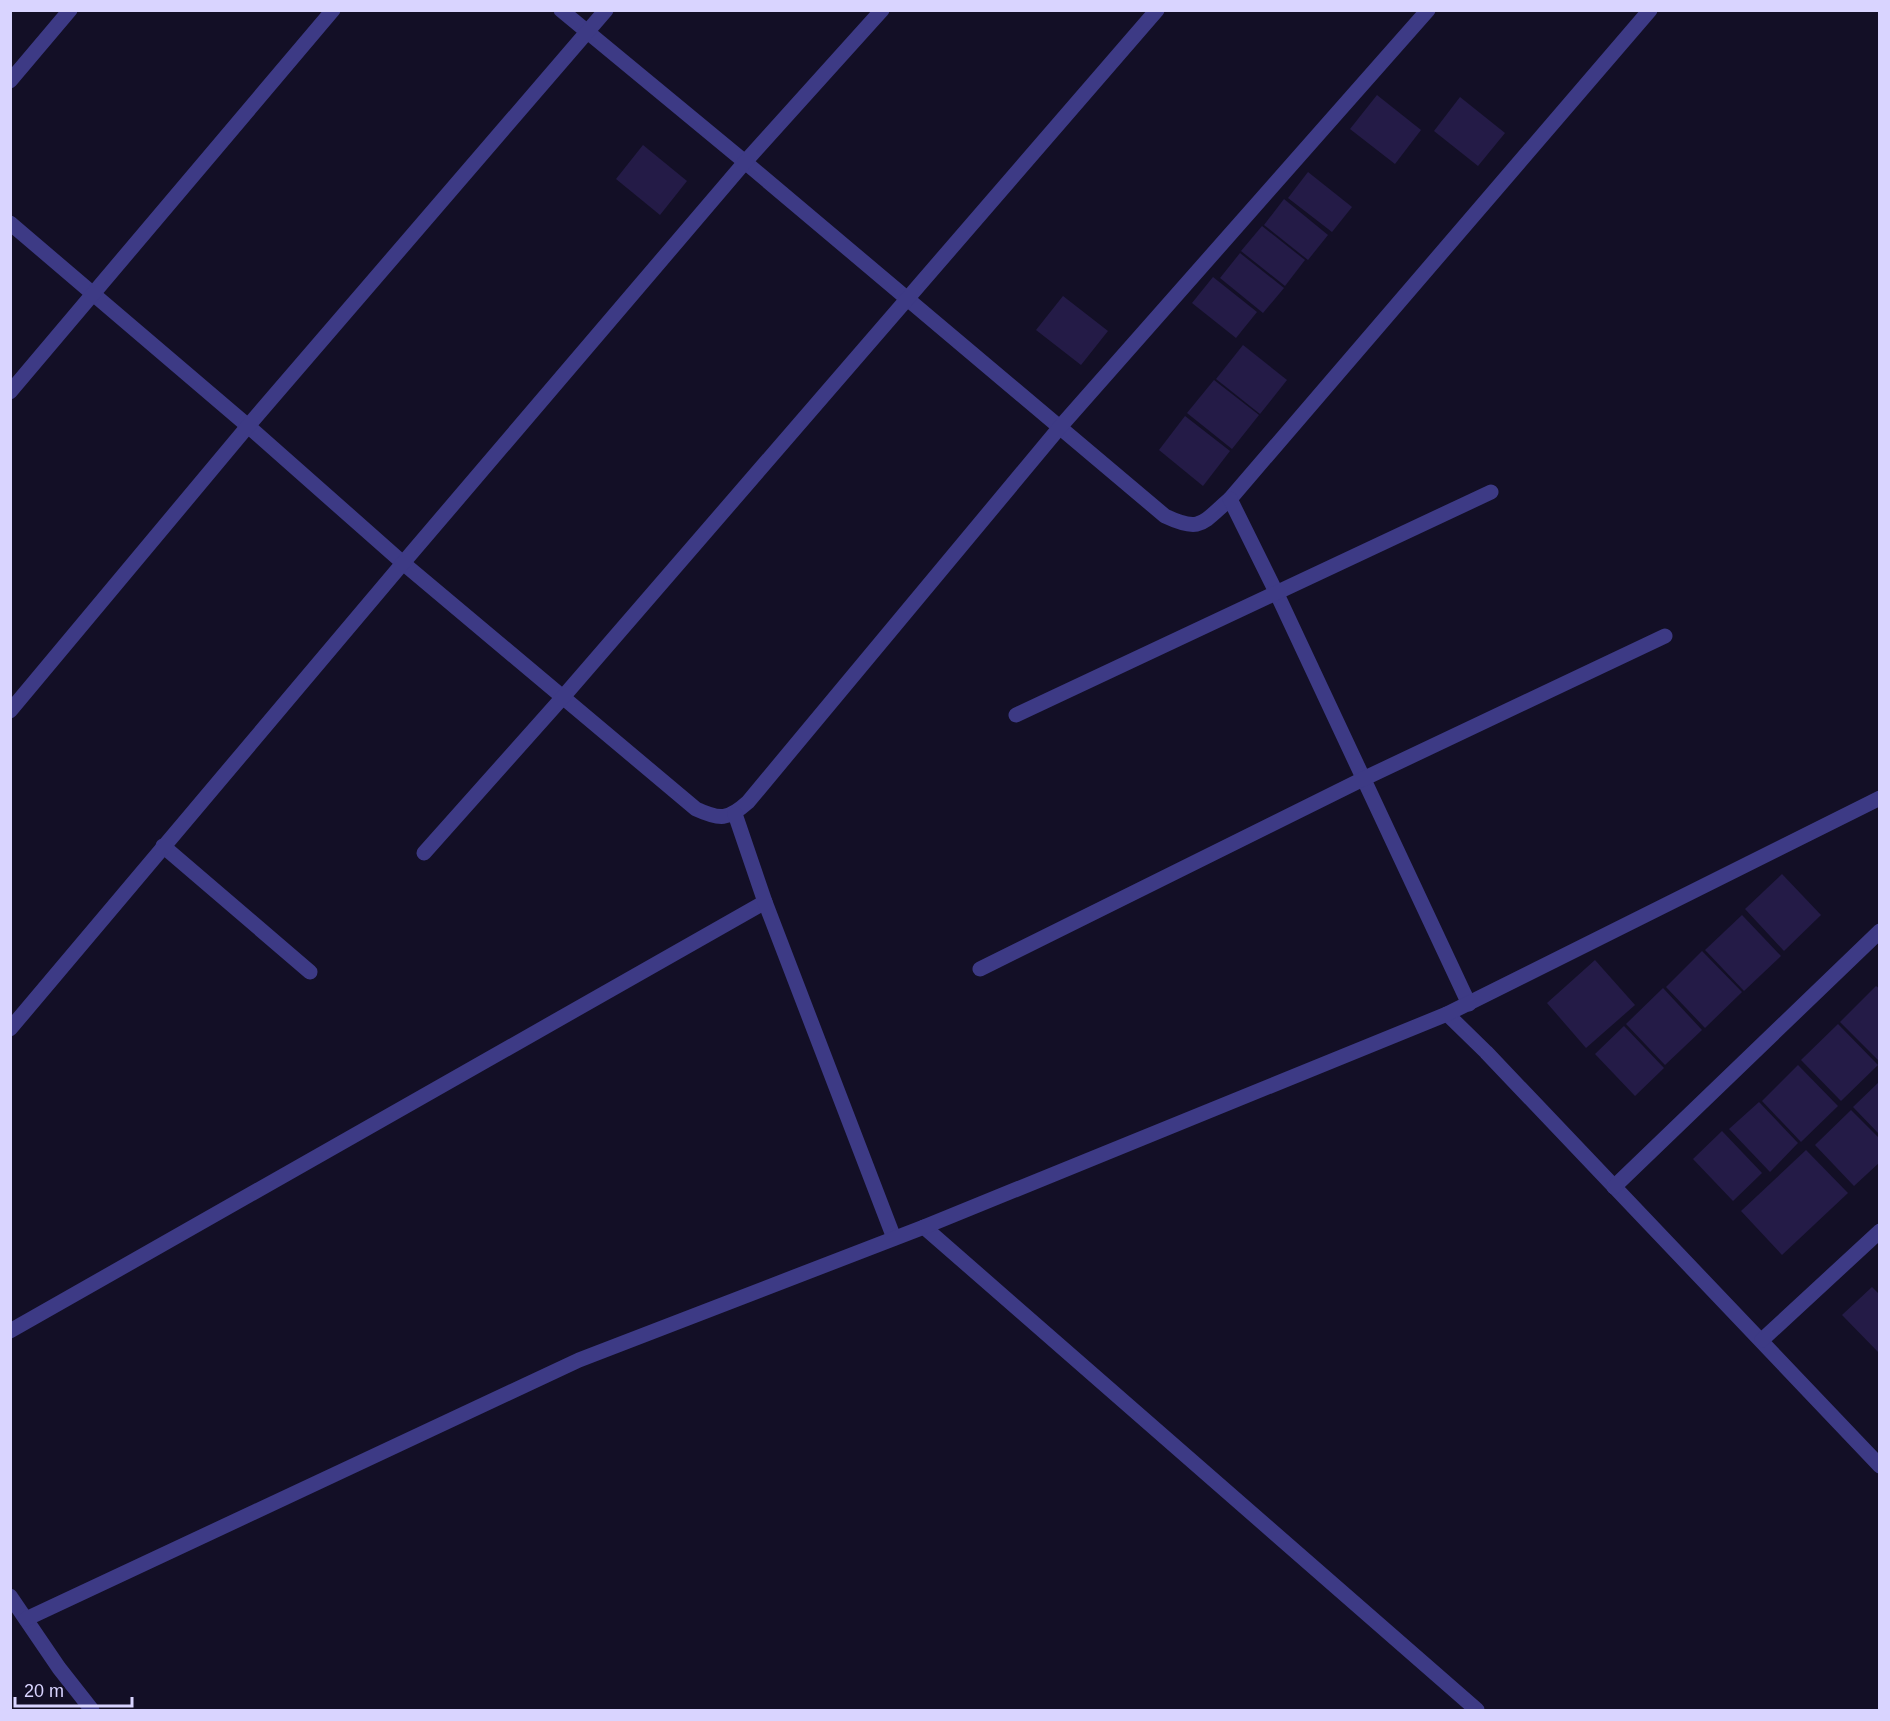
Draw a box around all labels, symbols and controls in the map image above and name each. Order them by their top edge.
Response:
scale bar [15,1670,132,1708]
text: 20 m [24,1681,64,1701]

